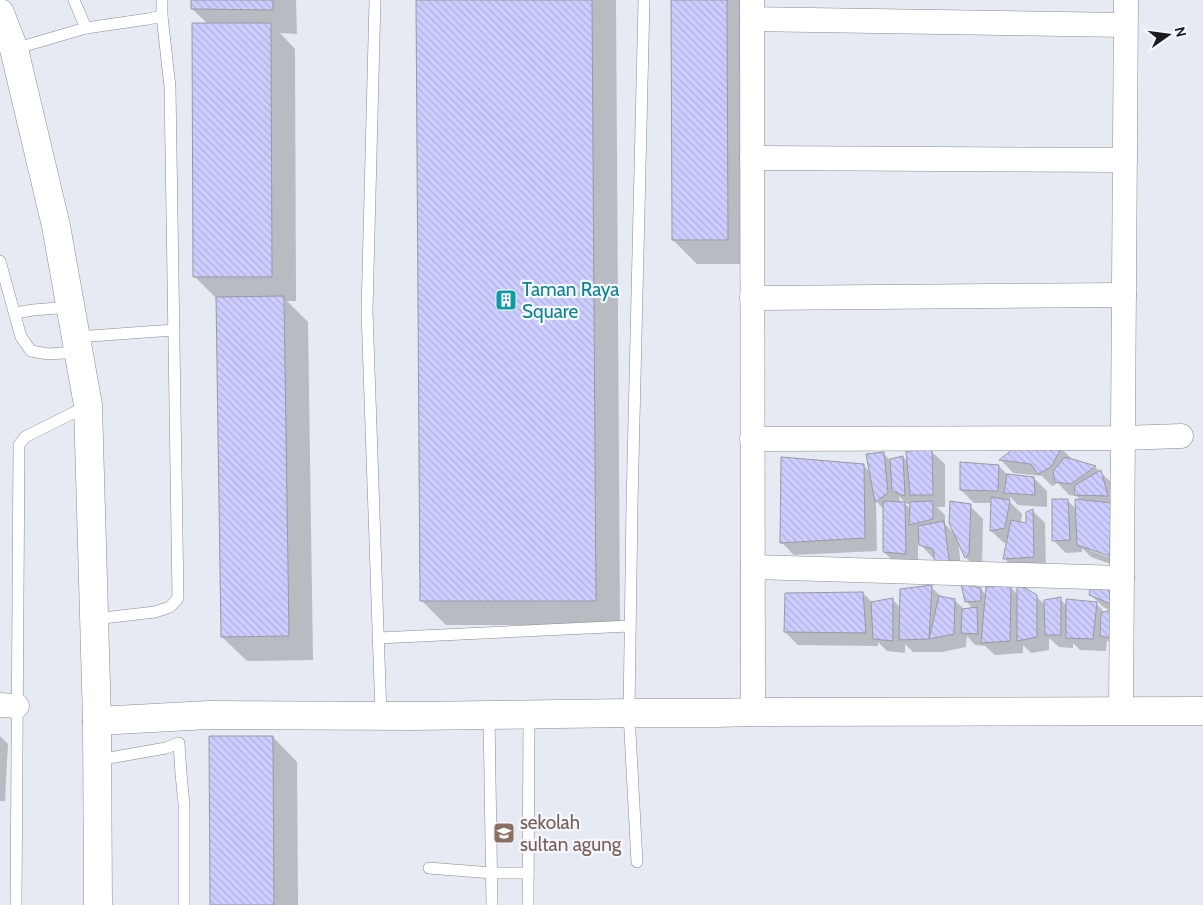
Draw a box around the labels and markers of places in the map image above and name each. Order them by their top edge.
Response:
place label: Taman Raya Square [522,278,619,323]
building icon: Taman Raya Square [494,288,518,312]
place label: sekolah sultan agung [520,811,622,856]
school or university icon: sekolah sultan agung [492,821,516,845]

